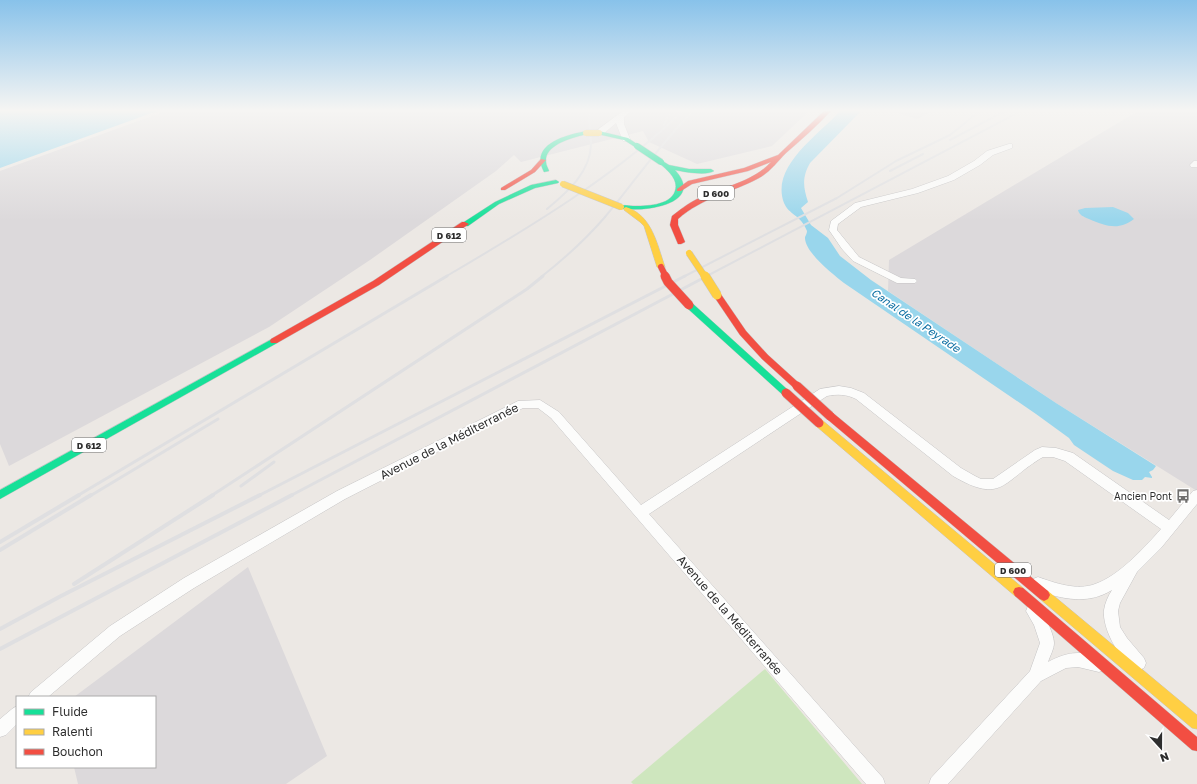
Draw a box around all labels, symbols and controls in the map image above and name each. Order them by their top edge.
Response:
road number: D 600 [698,186,734,200]
road number: D 612 [432,228,466,242]
water label: Canal de la Peyrade [869,285,964,356]
street label: Avenue de la Méditerranée [377,400,521,482]
road number: D 612 [72,438,106,452]
bus stop icon: Ancien Pont [1175,488,1191,504]
place label: Ancien Pont [1114,490,1172,502]
street label: Avenue de la Méditerranée [674,552,786,678]
road number: D 600 [995,563,1031,577]
legend [16,696,156,768]
text: Fluide [52,704,88,719]
text: Ralenti [52,724,93,739]
north arrow [1141,728,1181,768]
text: Bouchon [52,744,103,759]
text: N [1159,750,1171,765]

